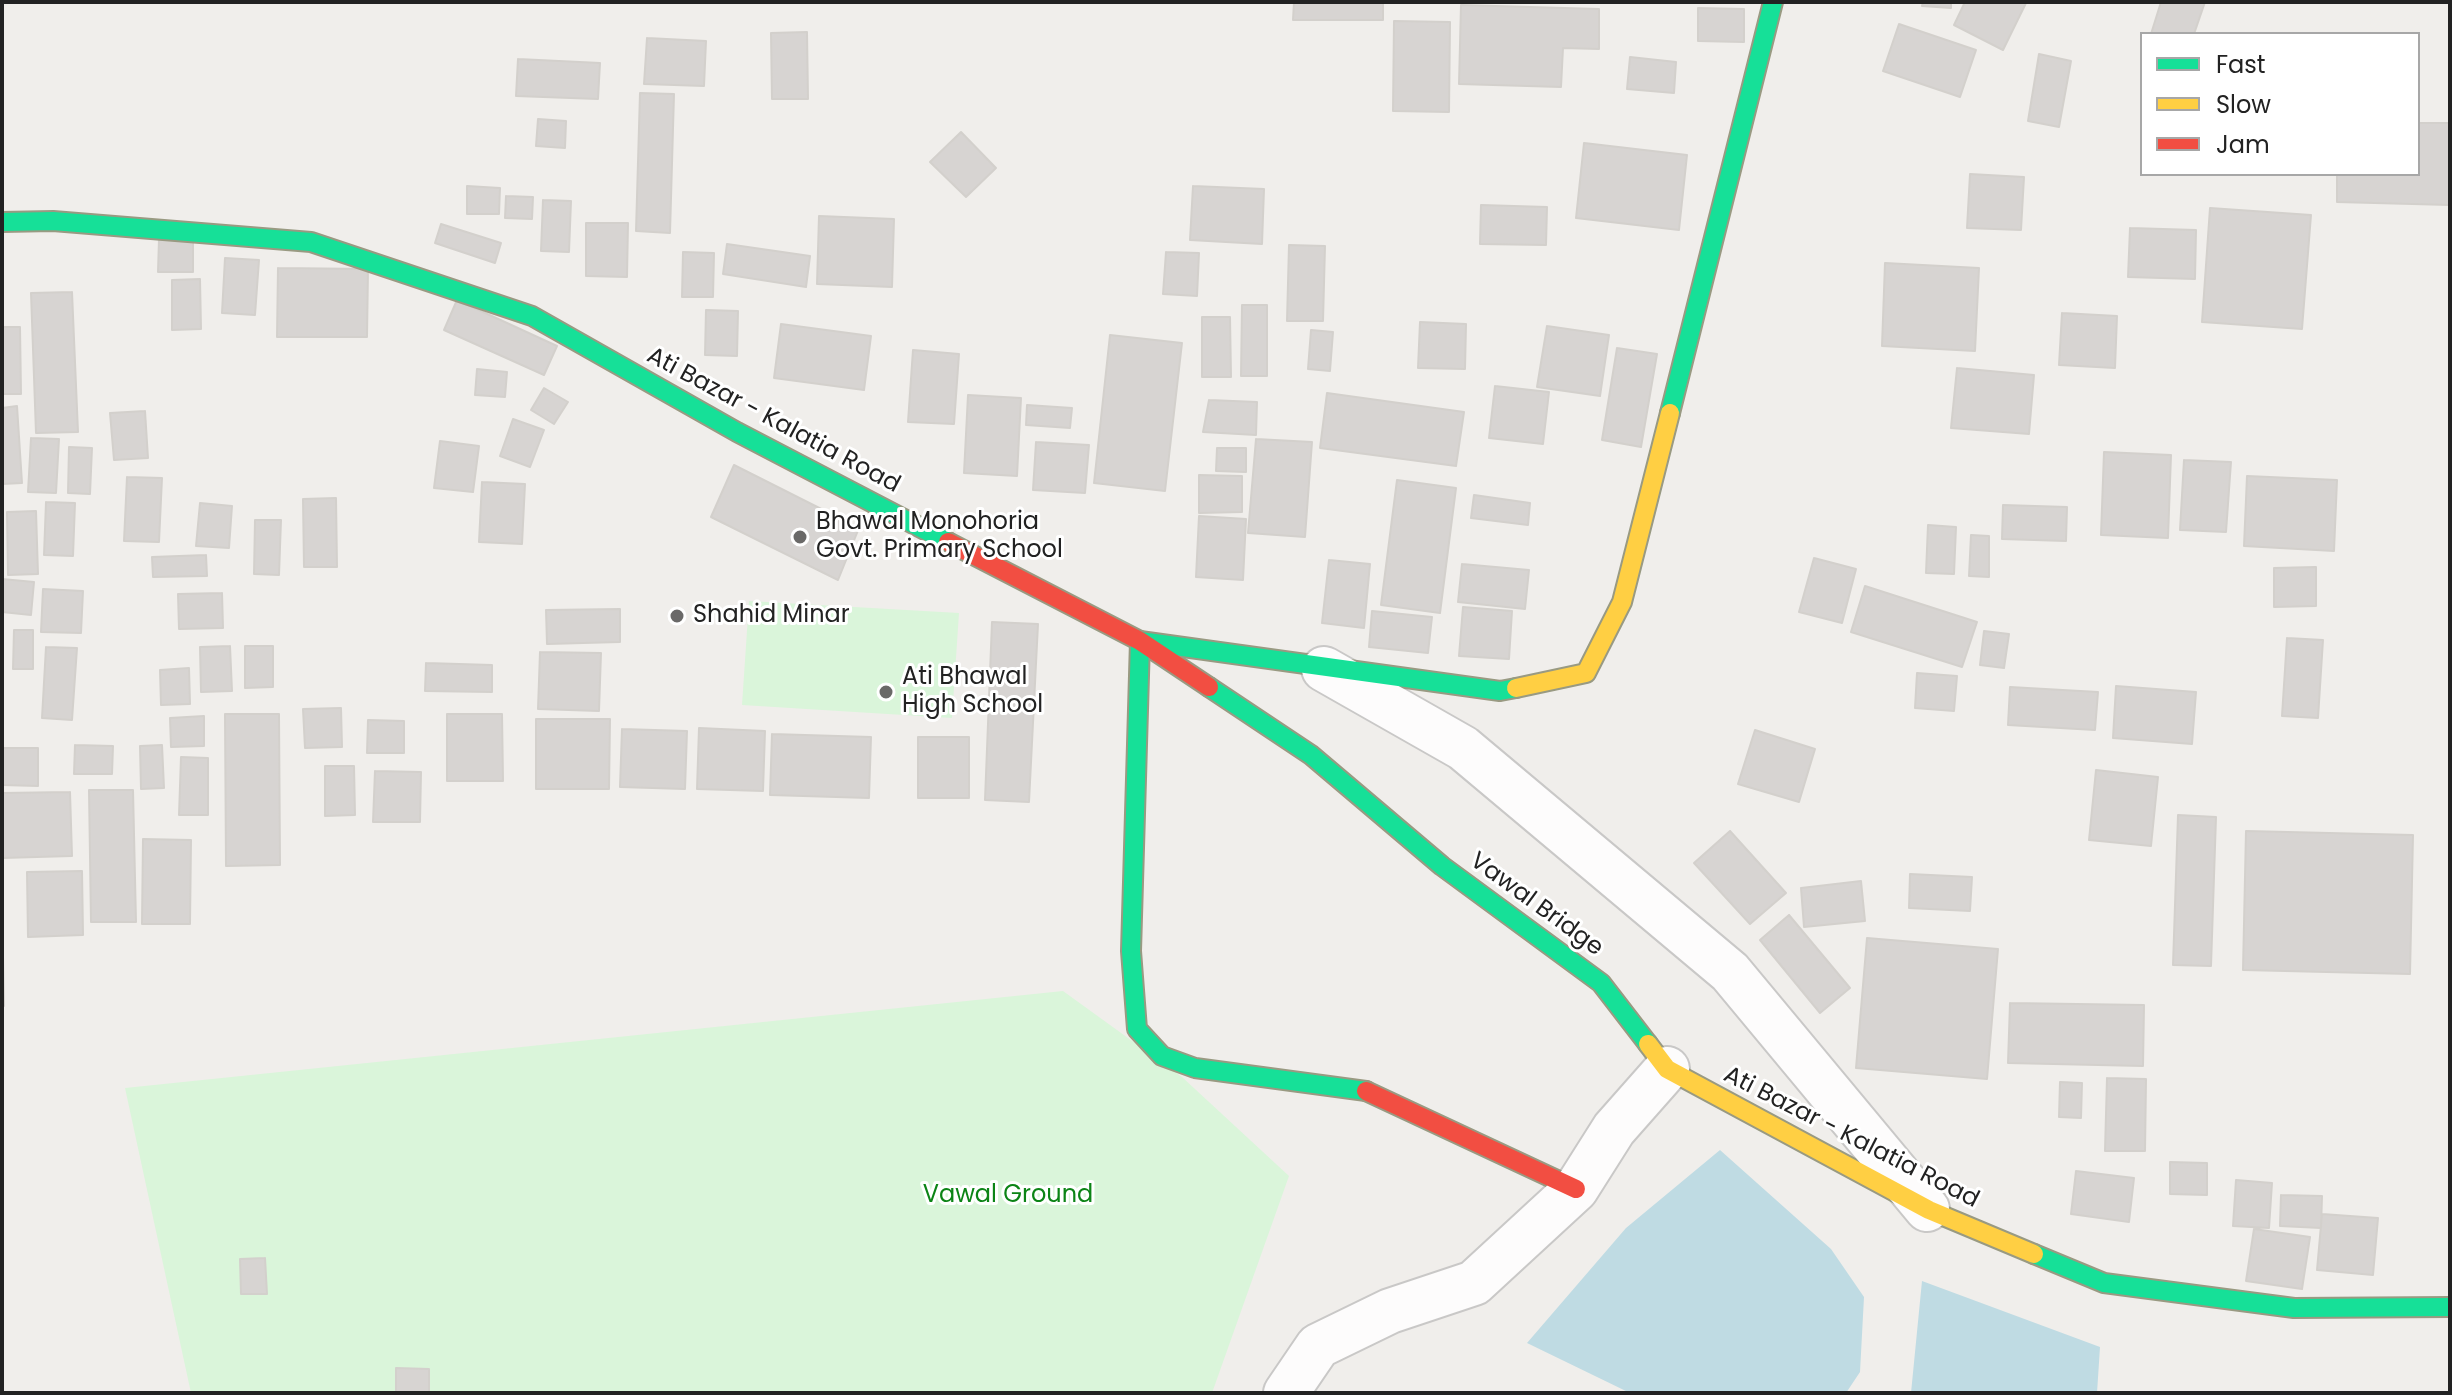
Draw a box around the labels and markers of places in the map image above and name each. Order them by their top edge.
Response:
place label: Bhawal Monohoria Govt. Primary School [816,509,1063,565]
marker: Bhawal Monohoria Govt. Primary School [791,528,809,546]
place label: Shahid Minar [693,602,850,630]
marker: Shahid Minar [668,607,686,625]
place label: Ati Bhawal High School [902,664,1043,720]
marker: Ati Bhawal High School [877,683,895,701]

